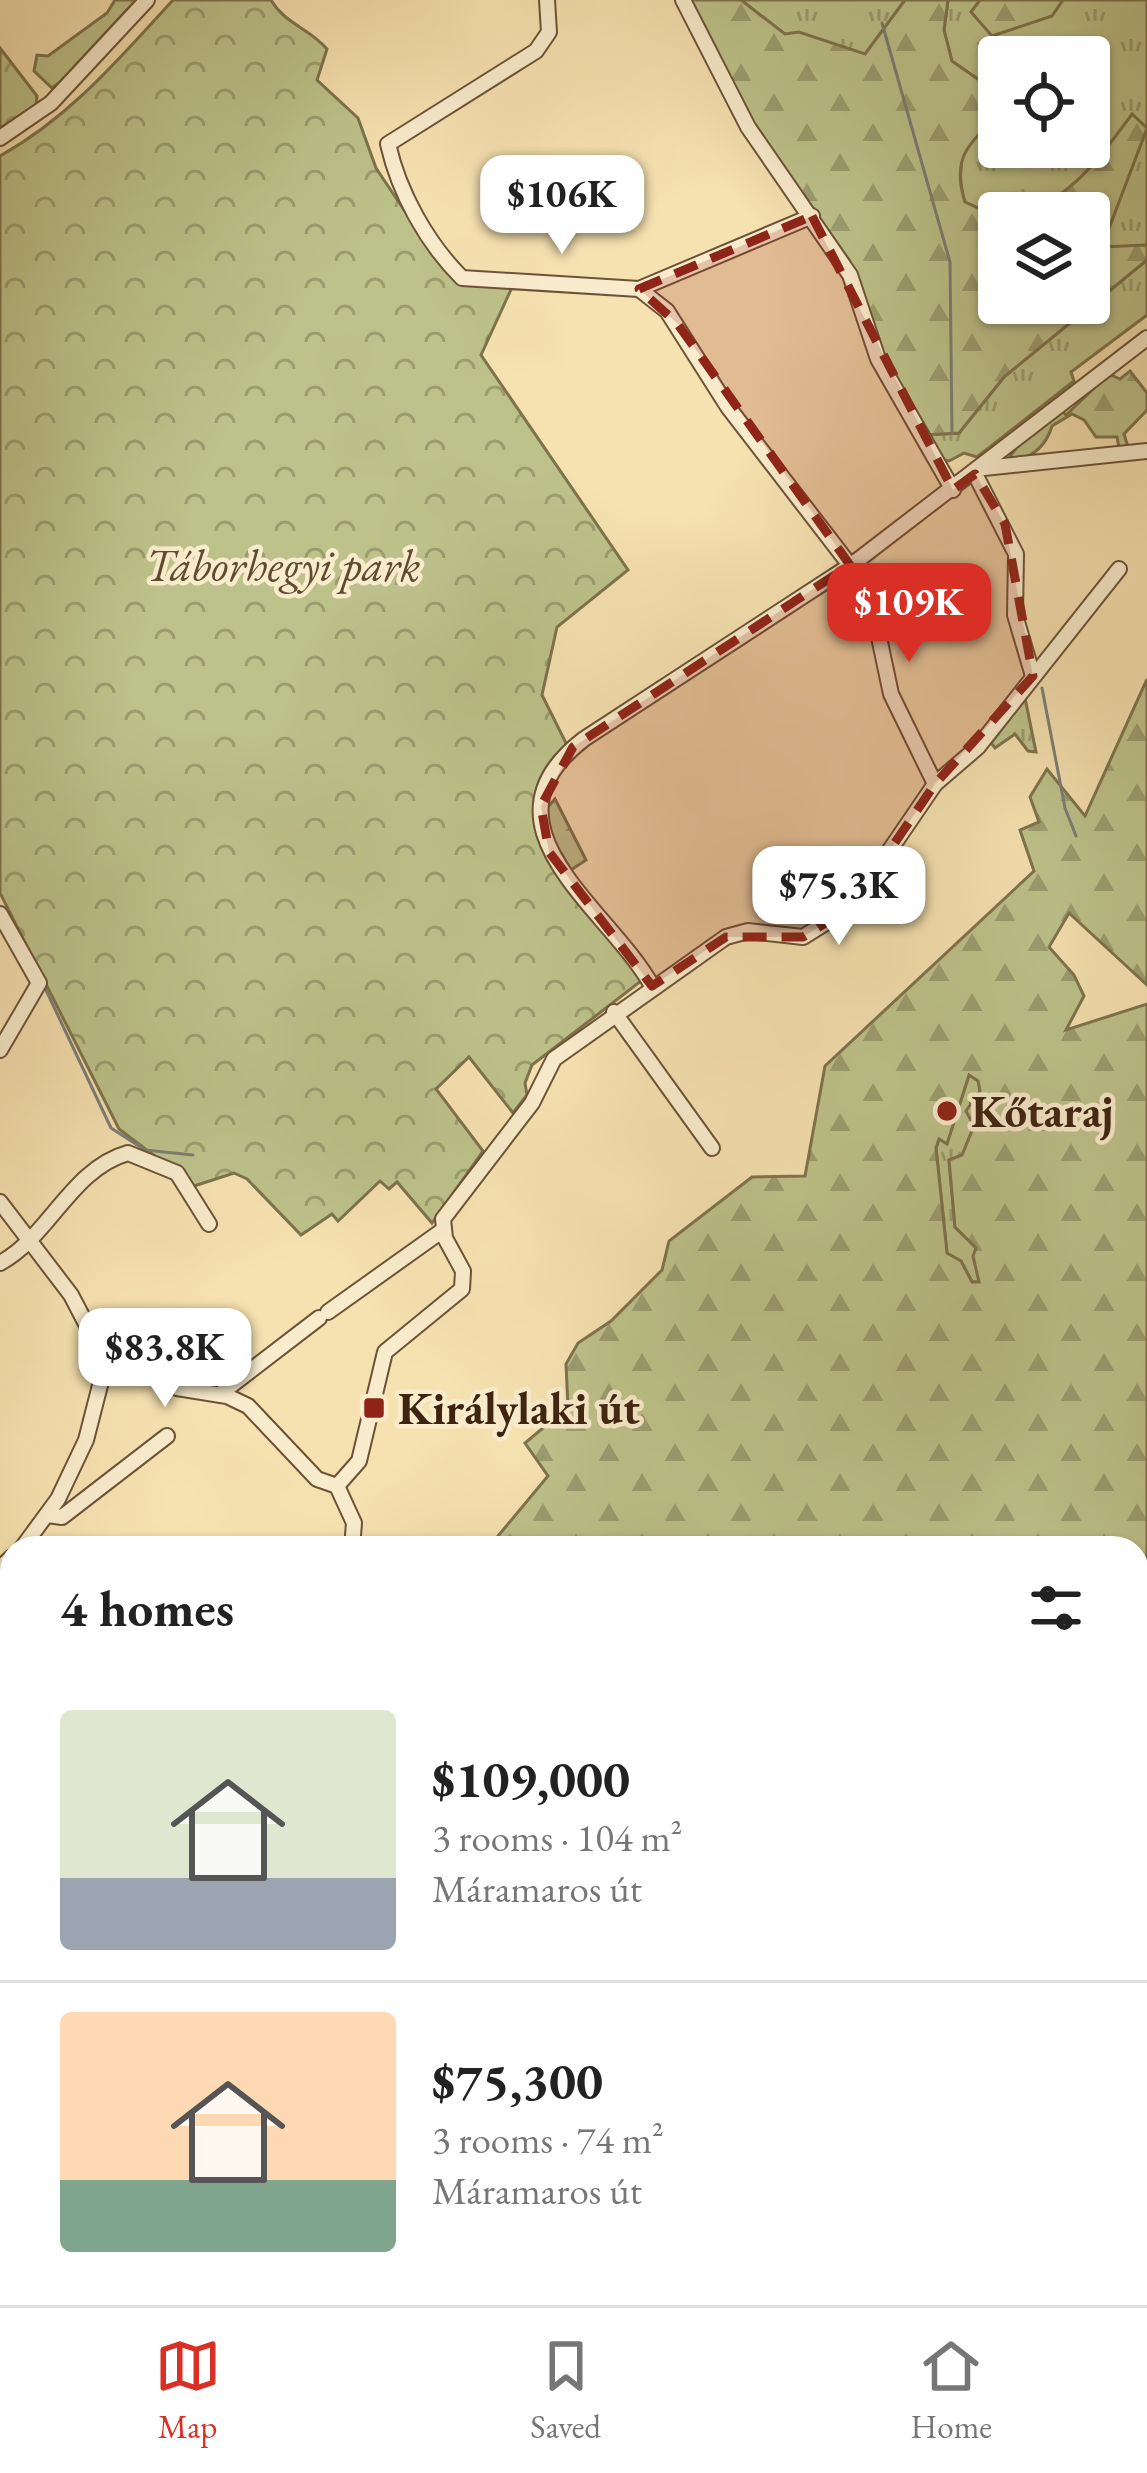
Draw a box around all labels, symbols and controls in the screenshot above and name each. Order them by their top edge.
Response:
map controls [978,36,1110,324]
button: locate [978,36,1110,168]
pin: $106K [478,155,646,257]
text: $106K [507,168,617,219]
button: layers [978,192,1110,324]
park label: Táborhegyi park [146,536,420,594]
pin: $109K [825,563,993,665]
text: $109K [854,576,964,627]
pin: $75.3K [741,846,937,948]
text: $75.3K [779,859,899,910]
place label: Kőtaraj [971,1082,1114,1141]
marker: Kőtaraj [934,1098,960,1124]
pin: $83.8K [67,1308,263,1410]
text: $83.8K [105,1321,225,1372]
place label: Királylaki út [398,1379,640,1437]
marker: Királylaki út [361,1395,387,1421]
text: 4 homes [60,1575,234,1641]
icon: filters [1023,1575,1089,1641]
text: $109,000 [432,1746,630,1812]
icon: home [156,1758,300,1902]
text: 3 rooms · 104 m² [432,1812,683,1863]
text: Máramaros út [432,1863,642,1914]
text: $75,300 [432,2048,603,2114]
icon: home [156,2060,300,2204]
text: 3 rooms · 74 m² [432,2114,664,2165]
text: Máramaros út [432,2165,642,2216]
tab: Map [155,2333,221,2448]
tab: Saved [530,2333,601,2448]
tab: Home [911,2333,992,2448]

